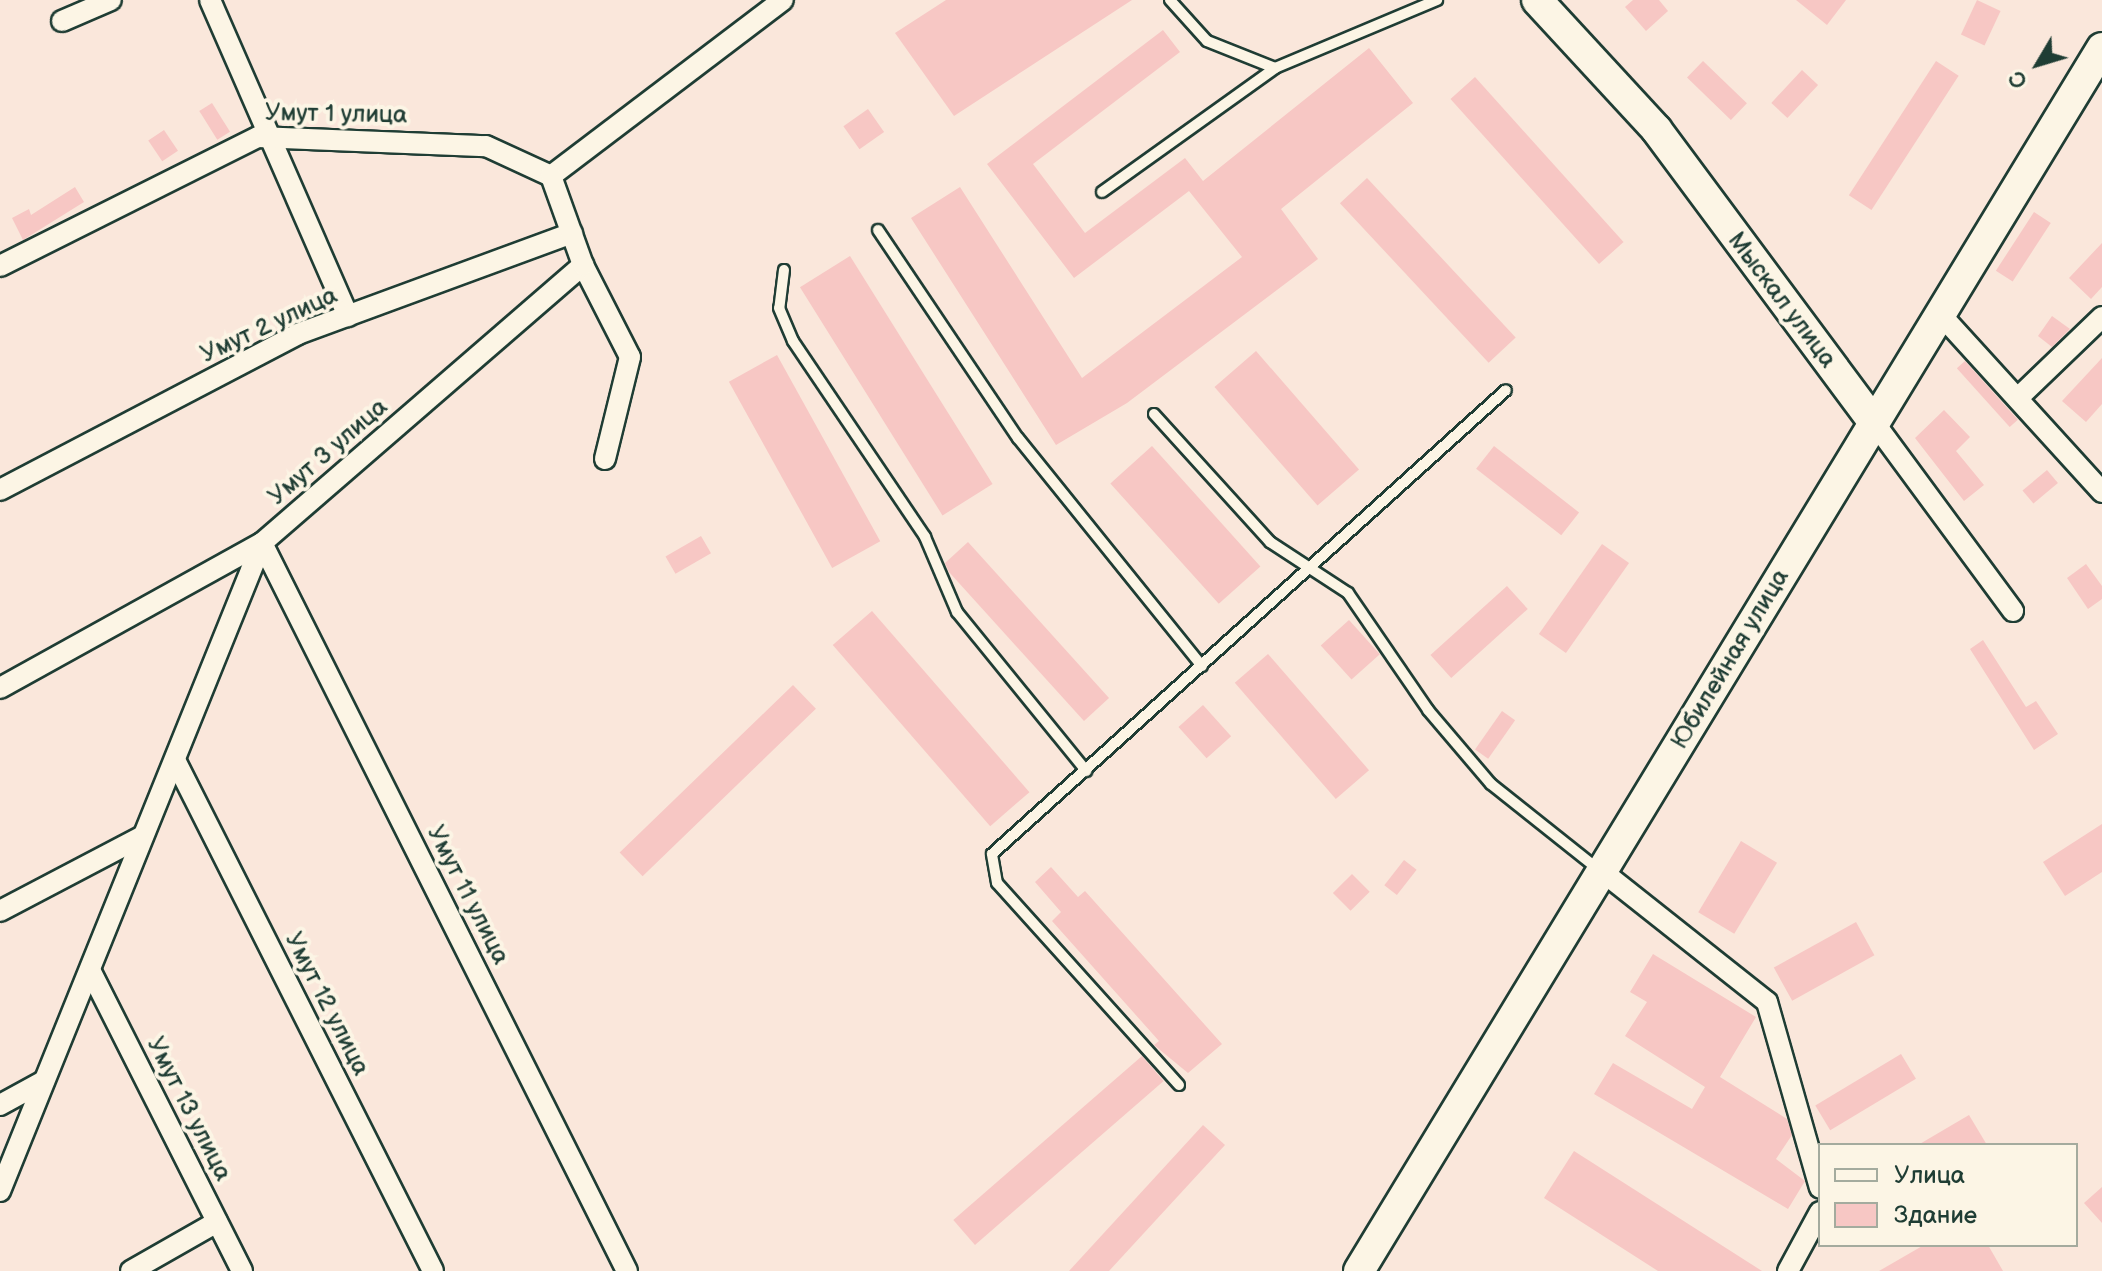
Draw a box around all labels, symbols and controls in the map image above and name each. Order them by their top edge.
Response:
north arrow [1998,24,2078,104]
text: С [2003,65,2034,93]
street label: Умут 1 улица [265,98,407,130]
street label: Мыскал улица [1722,227,1842,373]
street label: Умут 2 улица [196,281,342,369]
street label: Умут 3 улица [263,393,393,511]
street label: Юбилейная улица [1665,564,1795,754]
street label: Умут 11 улица [421,821,515,969]
street label: Умут 12 улица [279,928,375,1080]
street label: Умут 13 улица [141,1032,237,1186]
legend [1818,1143,2078,1247]
text: Улица [1894,1161,1965,1190]
text: Здание [1894,1201,1977,1230]

